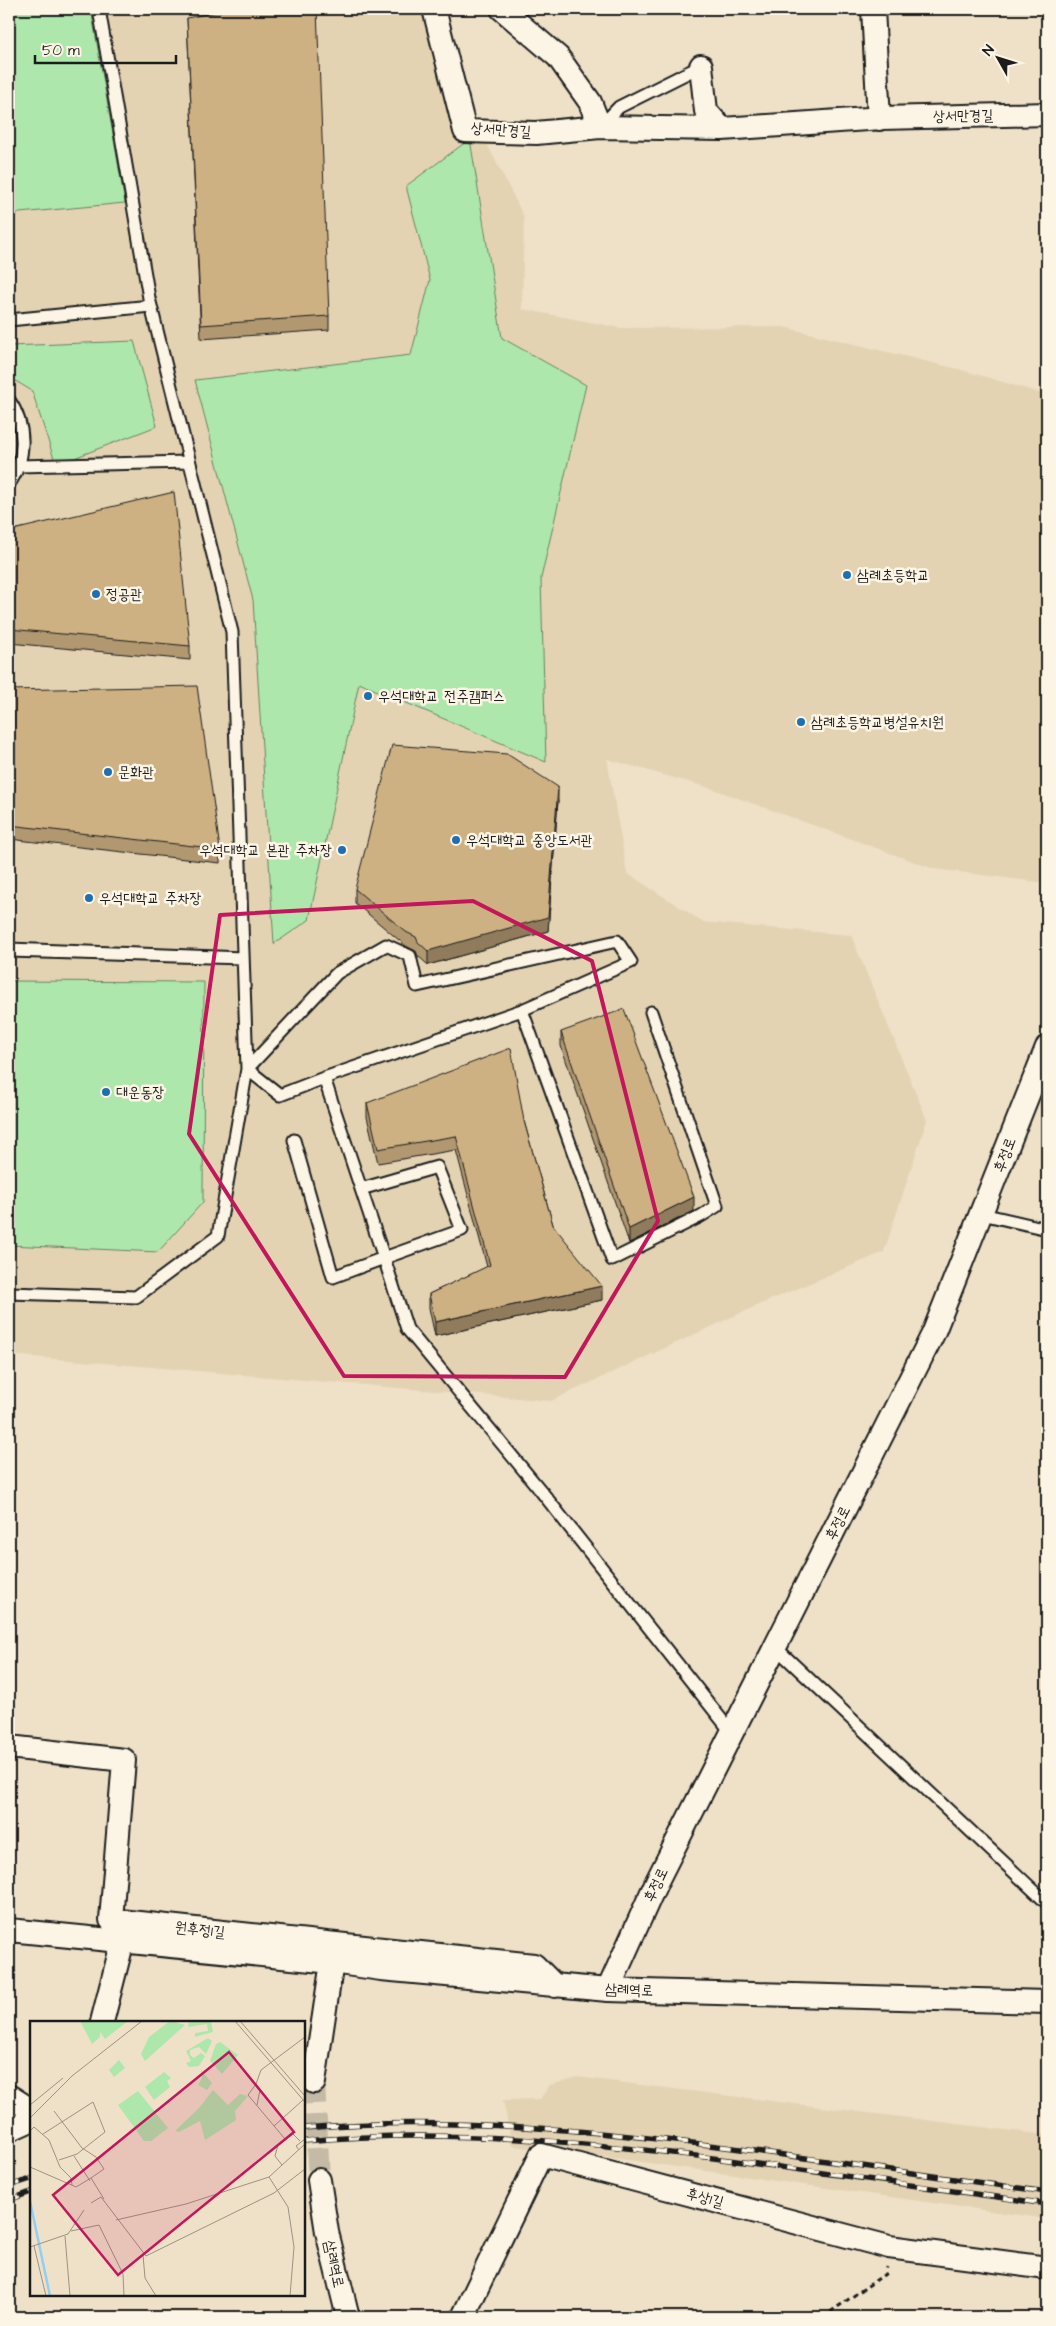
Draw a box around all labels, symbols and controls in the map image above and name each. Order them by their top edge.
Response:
scale bar [35,32,176,64]
north arrow [974,32,1024,82]
text: 50 m [42,40,80,61]
text: N [978,41,999,60]
street label: 상서만경길 [933,105,993,127]
street label: 상서만경길 [470,117,532,143]
place label: 삼례초등학교 [857,565,929,586]
marker: 삼례초등학교 [841,569,853,581]
place label: 정공관 [106,584,142,605]
marker: 정공관 [90,588,102,600]
place label: 우석대학교 전주캠퍼스 [378,686,505,707]
marker: 우석대학교 전주캠퍼스 [362,690,374,702]
place label: 삼례초등학교병설유치원 [811,712,944,733]
marker: 삼례초등학교병설유치원 [795,716,807,728]
place label: 문화관 [118,762,154,783]
marker: 문화관 [102,766,114,778]
place label: 우석대학교 중앙도서관 [466,830,593,851]
marker: 우석대학교 중앙도서관 [450,834,462,846]
place label: 우석대학교 본관 주차장 [199,840,332,861]
marker: 우석대학교 본관 주차장 [336,844,348,856]
place label: 우석대학교 주차장 [99,888,202,909]
marker: 우석대학교 주차장 [83,892,95,904]
place label: 대운동장 [116,1082,164,1103]
marker: 대운동장 [100,1086,112,1098]
street label: 후정로 [989,1134,1021,1176]
street label: 후정로 [820,1502,856,1544]
street label: 후정로 [639,1864,673,1906]
street label: 원후정1길 [174,1917,226,1943]
street label: 삼례역로 [605,1979,653,2001]
inset map [30,2021,305,2296]
street label: 후상1길 [684,2183,726,2213]
street label: 삼례역로 [319,2238,349,2290]

